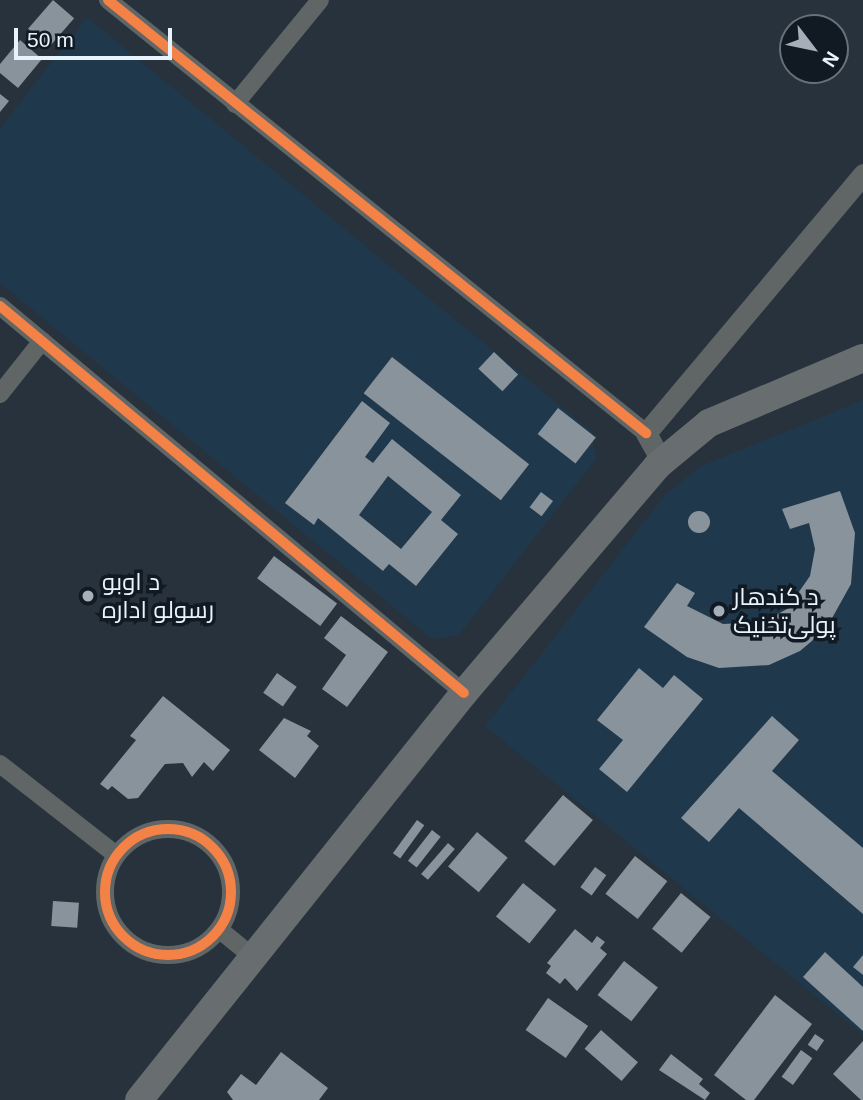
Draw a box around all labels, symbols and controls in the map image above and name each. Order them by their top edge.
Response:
scale bar [18,14,175,58]
north arrow [779,14,849,84]
text: 50 m [27,28,74,51]
text: N [818,48,843,71]
place label: د اوبو رسولو اداره [102,568,214,624]
place label: د کندهار پولی‌تخنیک [733,583,836,639]
marker: د اوبو رسولو اداره [80,588,96,604]
marker: د کندهار پولی‌تخنیک [711,603,727,619]

